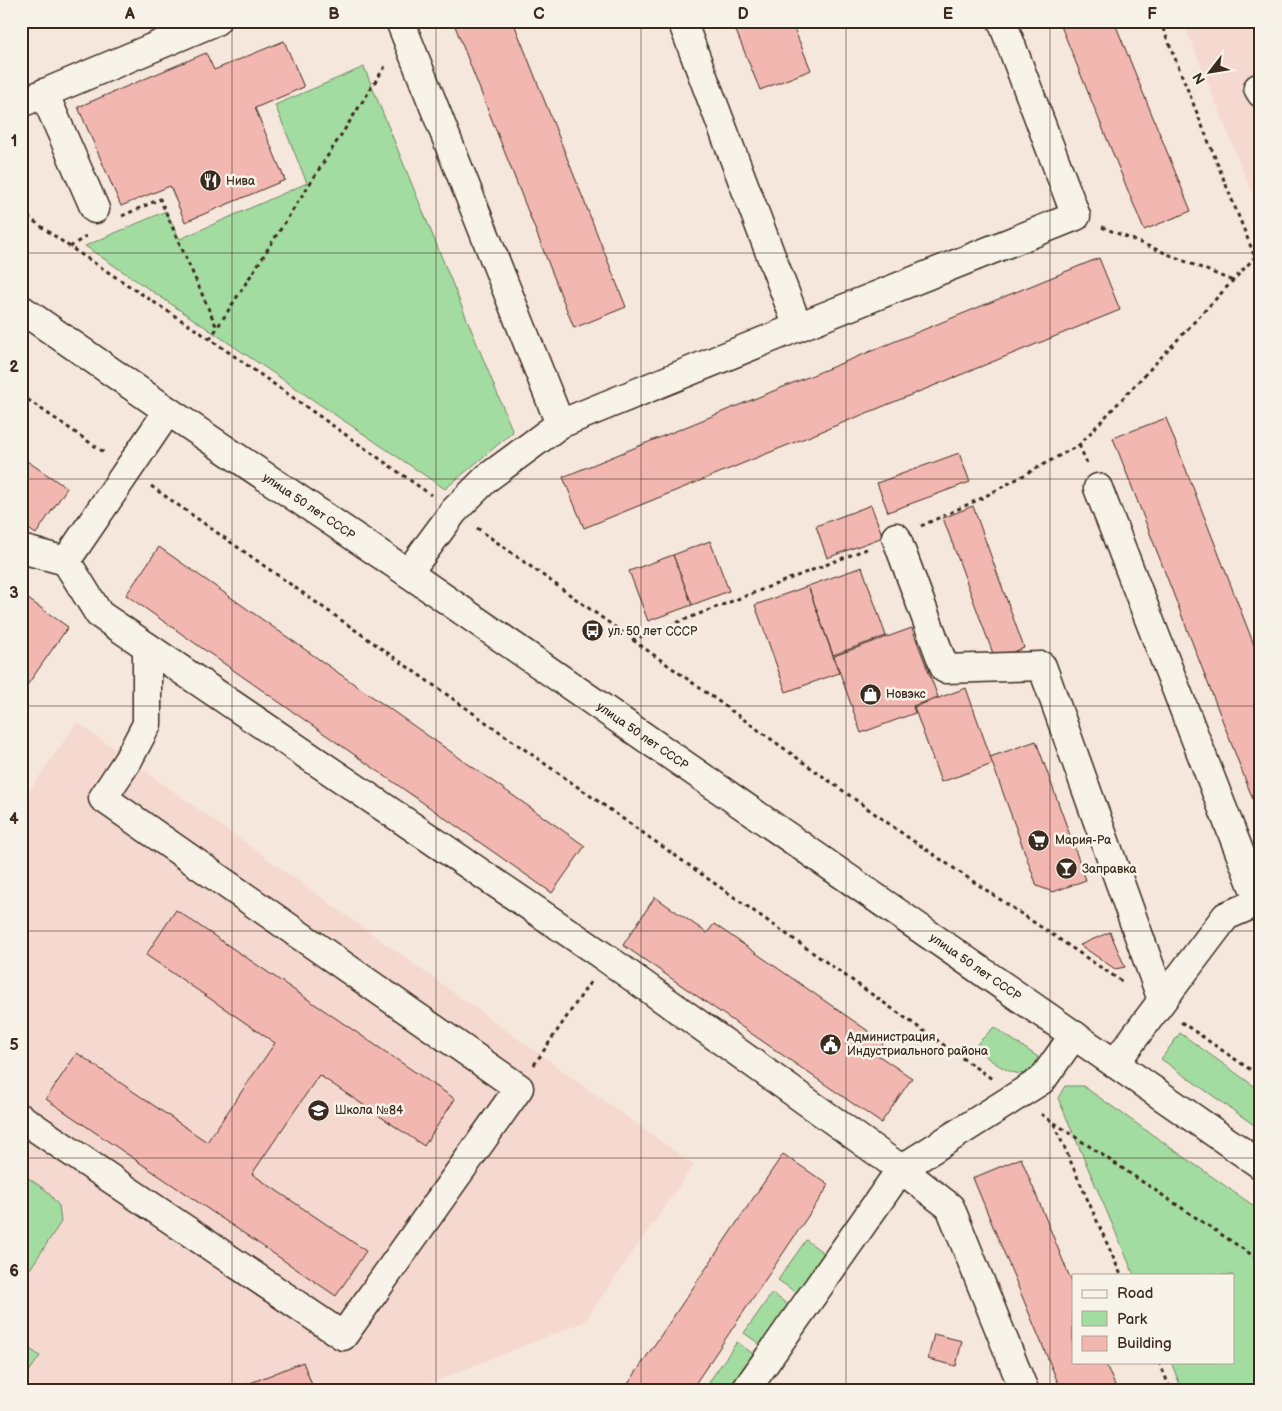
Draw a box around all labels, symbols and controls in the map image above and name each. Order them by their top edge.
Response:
text: A [124,5,135,24]
text: B [328,5,340,24]
text: C [533,5,545,24]
text: D [737,5,749,24]
text: E [943,5,953,24]
text: F [1147,5,1157,24]
north arrow [1184,48,1234,98]
text: N [1189,70,1209,87]
text: 1 [11,132,17,151]
restaurant icon: Нива [198,169,222,193]
place label: Нива [226,174,255,189]
text: 2 [9,358,19,377]
street label: улица 50 лет СССР [260,470,358,543]
text: 3 [9,584,19,603]
bus stop icon: ул. 50 лет СССР [580,619,604,643]
place label: ул. 50 лет СССР [608,624,698,639]
shop icon: Новэкс [858,682,882,706]
place label: Новэкс [886,687,926,702]
street label: улица 50 лет СССР [594,699,692,773]
text: 4 [9,810,19,829]
supermarket icon: Мария-Ра [1027,828,1051,852]
place label: Мария-Ра [1055,833,1111,848]
bar icon: Заправка [1054,857,1078,881]
place label: Заправка [1082,862,1136,877]
street label: улица 50 лет СССР [927,930,1024,1004]
place label: Администрация Индустриального района [846,1030,988,1059]
public building icon: Администрация Индустриального района [819,1032,843,1056]
text: 5 [9,1036,19,1055]
school or university icon: Школа №84 [307,1098,331,1122]
place label: Школа №84 [335,1103,404,1118]
text: 6 [9,1262,19,1281]
legend [1072,1274,1234,1364]
text: Road [1117,1284,1153,1303]
text: Park [1117,1310,1148,1329]
text: Building [1117,1334,1172,1353]

